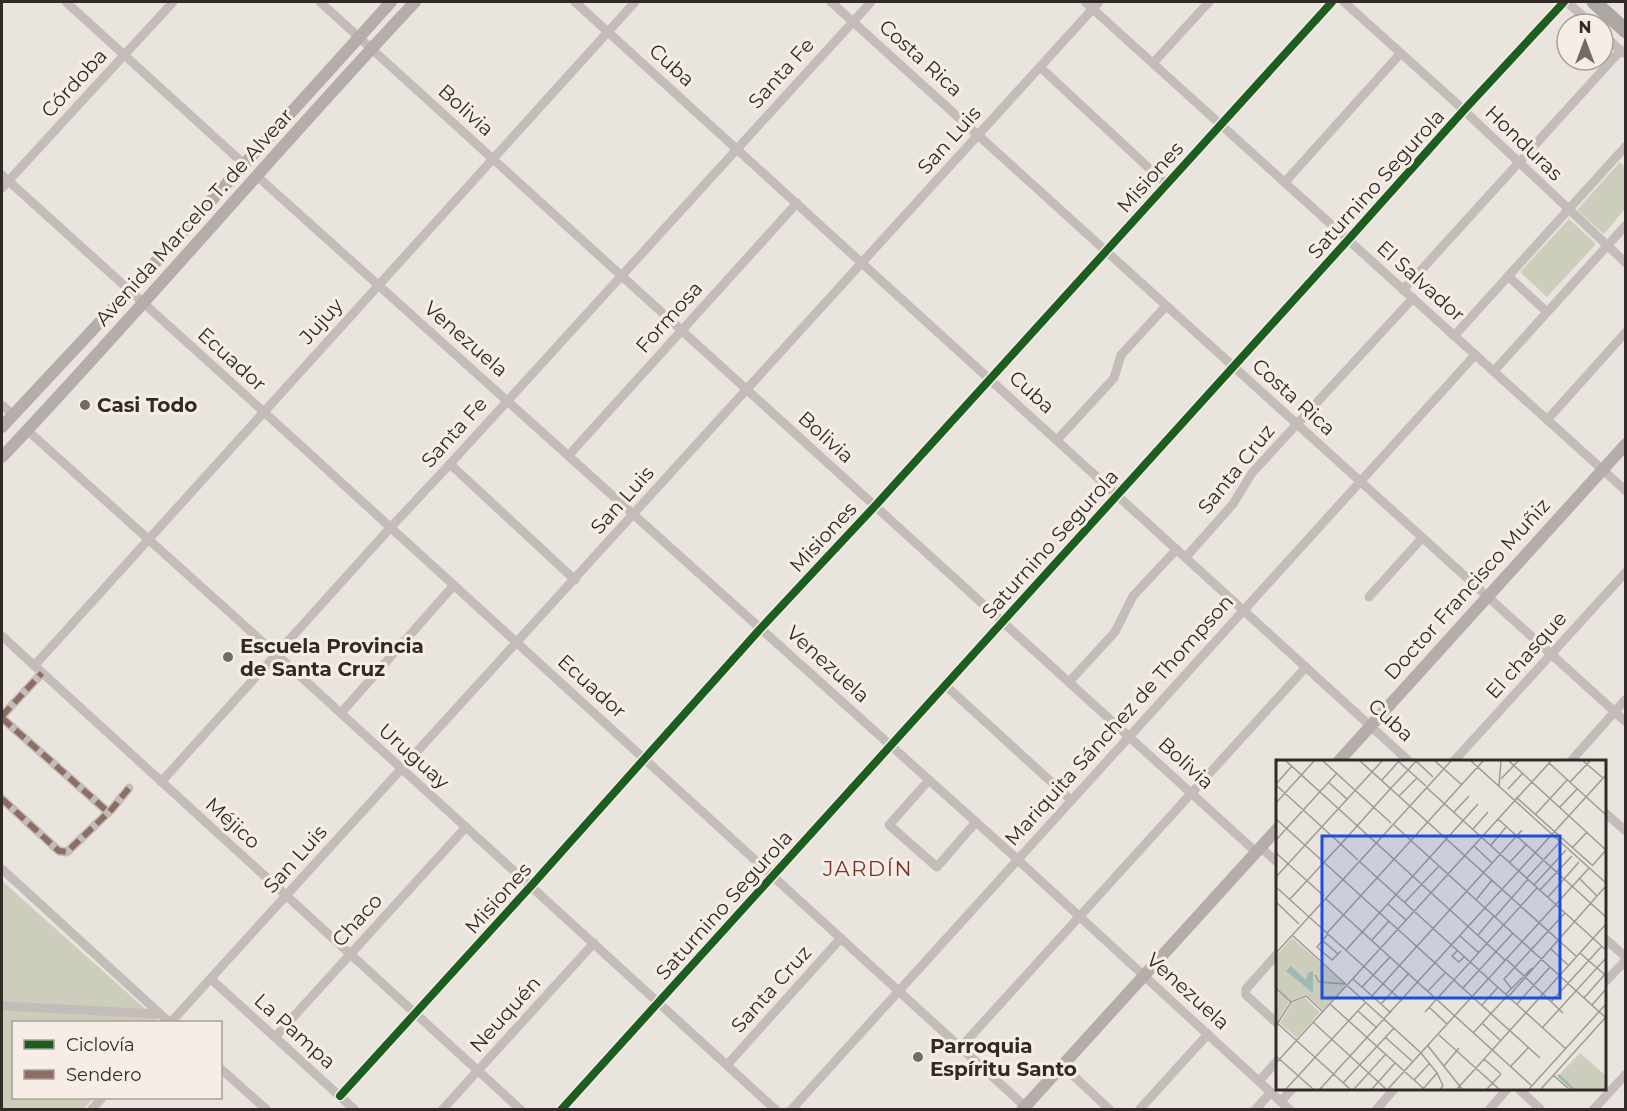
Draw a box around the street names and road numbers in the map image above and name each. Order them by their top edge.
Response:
street label: Costa Rica [874,14,968,102]
street label: Santa Fe [743,33,819,113]
street label: Cuba [644,38,700,92]
street label: Córdoba [36,44,112,122]
street label: Bolivia [433,79,499,141]
street label: Honduras [1480,100,1568,186]
street label: San Luis [912,101,986,179]
street label: Avenida Marcelo T. de Alvear [90,103,298,331]
street label: Saturnino Segurola [1303,104,1449,264]
street label: Misiones [1112,136,1188,218]
street label: El Salvador [1372,235,1470,327]
street label: Formosa [631,276,707,358]
street label: Jujuy [294,293,348,350]
street label: Venezuela [419,296,513,382]
street label: Ecuador [193,322,271,396]
street label: Costa Rica [1247,353,1341,441]
street label: Cuba [1004,365,1060,419]
street label: Santa Fe [416,392,492,472]
street label: Bolivia [793,406,859,468]
street label: Santa Cruz [1193,419,1279,519]
street label: San Luis [585,461,659,539]
street label: Saturnino Segurola [977,464,1123,624]
street label: Doctor Francisco Muñiz [1379,493,1555,685]
street label: Misiones [784,497,862,577]
street label: Mariquita Sánchez de Thompson [1000,589,1238,851]
street label: El chasque [1481,606,1571,704]
street label: Venezuela [782,620,874,708]
street label: Ecuador [553,649,631,723]
street label: Cuba [1363,693,1419,747]
street label: Uruguay [374,718,454,794]
street label: Bolivia [1153,732,1219,794]
street label: Méjico [201,792,265,854]
street label: San Luis [258,820,332,898]
street label: Saturnino Segurola [651,825,797,985]
street label: Misiones [460,857,536,939]
street label: Chaco [327,889,387,951]
street label: Santa Cruz [726,941,816,1037]
street label: Venezuela [1142,947,1234,1035]
street label: Neuquén [465,971,545,1057]
street label: La Pampa [249,988,341,1074]

